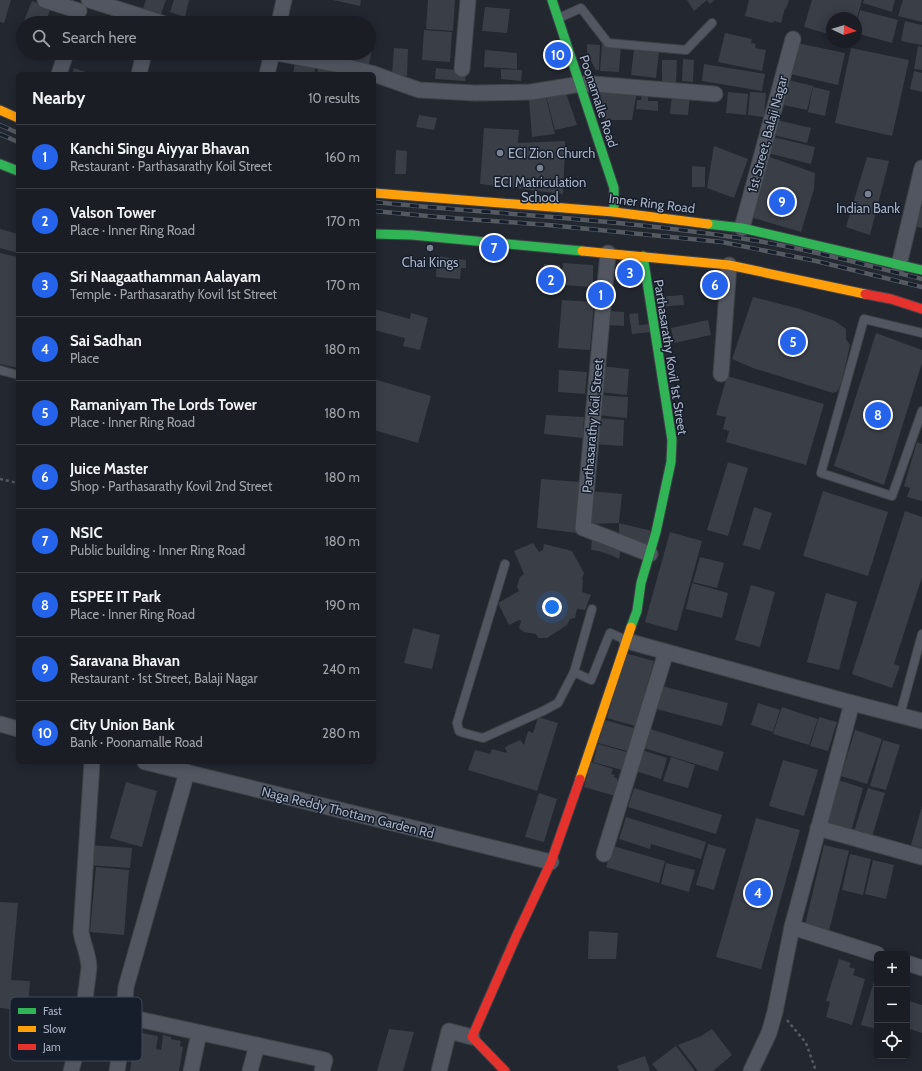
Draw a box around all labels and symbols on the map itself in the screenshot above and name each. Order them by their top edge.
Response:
north arrow [826,12,862,48]
pin: 10 [545,40,571,70]
street label: Poonamalle Road [576,53,622,149]
street label: 1st Street, Balaji Nagar [744,73,791,194]
place label: ECI Zion Church [508,145,595,161]
marker: ECI Zion Church [495,148,505,158]
marker: ECI Matriculation School [535,163,545,173]
place label: ECI Matriculation School [494,174,586,205]
pin: 9 [769,187,795,217]
marker: Indian Bank [863,189,873,199]
street label: Inner Ring Road [608,190,696,216]
place label: Indian Bank [836,200,900,216]
pin: 7 [481,233,507,263]
marker: Chai Kings [425,243,435,253]
place label: Chai Kings [402,254,459,270]
pin: 3 [617,258,643,288]
pin: 2 [538,265,564,295]
pin: 6 [702,270,728,300]
street label: Parthasarathy Kovil 1st Street [651,278,691,436]
pin: 1 [588,280,614,310]
pin: 5 [780,327,806,357]
street label: Parthasarathy Koil Street [578,358,606,493]
pin: 8 [865,400,891,430]
your location [542,597,562,617]
street label: Naga Reddy Thottam Garden Rd [260,783,436,841]
pin: 4 [745,878,771,908]
legend [10,997,142,1061]
text: Fast [43,1004,62,1018]
text: Slow [43,1022,66,1036]
text: Jam [42,1040,61,1054]

